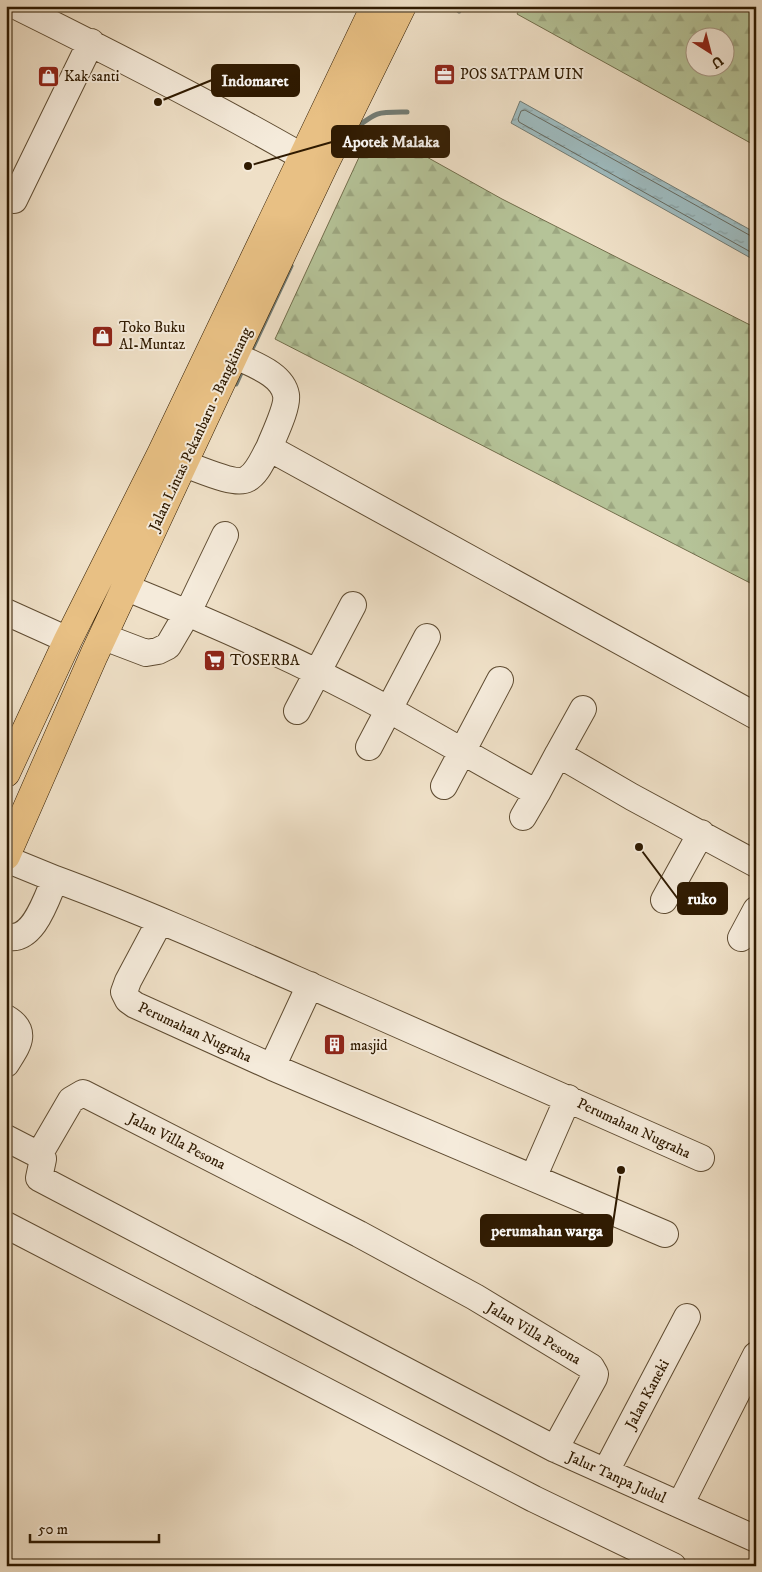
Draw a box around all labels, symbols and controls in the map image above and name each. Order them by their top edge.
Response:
north arrow [684,28,734,78]
text: U [707,51,727,72]
office icon: POS SATPAM UIN [432,62,456,86]
shop icon: Kak santi [36,64,60,88]
callout: Indomaret [212,65,299,96]
place label: POS SATPAM UIN [460,65,584,84]
place label: Kak santi [64,67,120,86]
text: Indomaret [221,71,289,91]
callout: Apotek Malaka [332,126,449,157]
text: Apotek Malaka [342,132,441,152]
place label: Toko Buku Al-Muntaz [119,318,186,354]
shop icon: Toko Buku Al-Muntaz [91,324,115,348]
street label: Jalan Lintas Pekanbaru - Bangkinang [144,324,256,536]
supermarket icon: TOSERBA [202,648,226,672]
place label: TOSERBA [230,651,300,670]
callout: ruko [678,883,727,914]
text: ruko [687,889,717,909]
street label: Perumahan Nugraha [135,998,255,1067]
building icon: masjid [322,1033,346,1057]
place label: masjid [350,1036,388,1055]
street label: Perumahan Nugraha [574,1094,694,1163]
street label: Jalan Villa Pesona [123,1108,229,1174]
callout: perumahan warga [481,1215,612,1246]
text: perumahan warga [490,1221,604,1241]
street label: Jalan Villa Pesona [481,1297,585,1369]
street label: Jalan Kaneki [620,1356,674,1434]
street label: Jalur Tanpa Judul [563,1446,670,1508]
scale bar [30,1512,159,1544]
text: 50 m [38,1520,68,1539]

